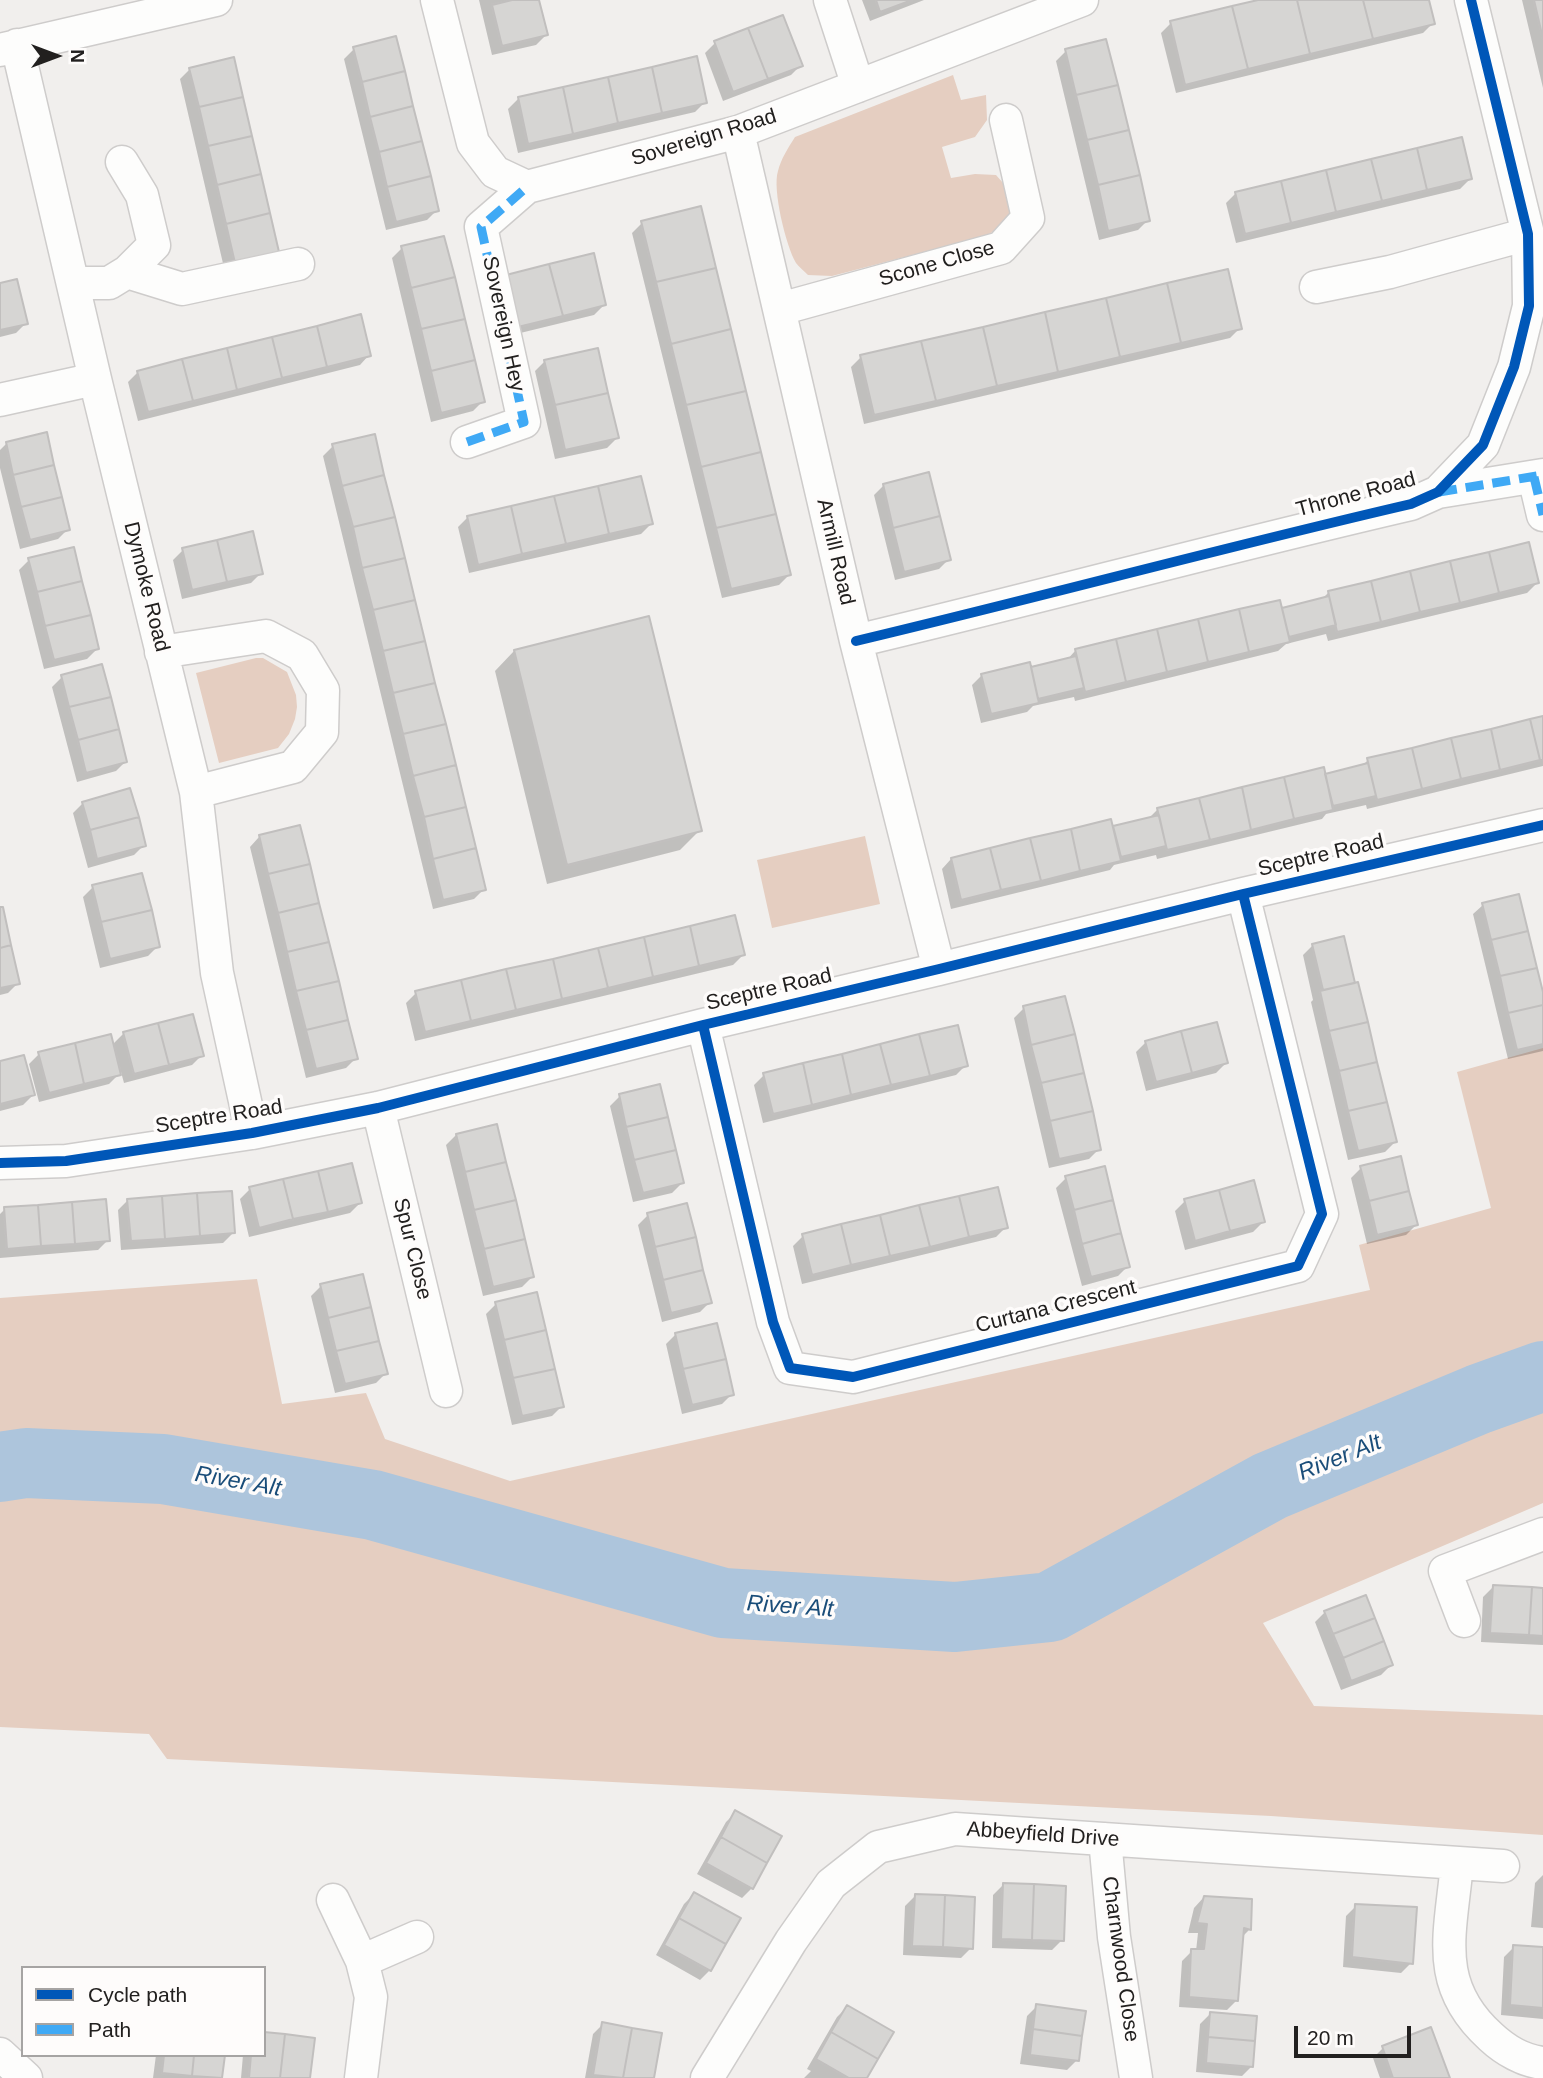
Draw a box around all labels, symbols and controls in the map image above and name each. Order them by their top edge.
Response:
north arrow [21,21,91,91]
text: N [67,49,88,63]
street label: Sovereign Road [628,104,780,172]
street label: Scone Close [876,235,998,293]
street label: Sovereign Hey [476,254,530,394]
street label: Throne Road [1294,467,1418,523]
street label: Armill Road [811,496,859,608]
street label: Dymoke Road [118,519,174,655]
street label: Sceptre Road [1256,829,1386,883]
street label: Sceptre Road [704,963,834,1017]
street label: Sceptre Road [154,1095,284,1139]
street label: Spur Close [387,1196,437,1302]
street label: Curtana Crescent [973,1275,1139,1339]
water label: River Alt [1295,1429,1385,1487]
water label: River Alt [193,1461,283,1503]
water label: River Alt [746,1590,834,1624]
street label: Abbeyfield Drive [966,1817,1120,1853]
street label: Charnwood Close [1096,1875,1144,2043]
legend [21,1966,266,2057]
text: Cycle path [88,1983,187,2006]
scale bar [1298,2011,1415,2056]
text: Path [88,2018,131,2041]
text: 20 m [1307,2026,1354,2049]

